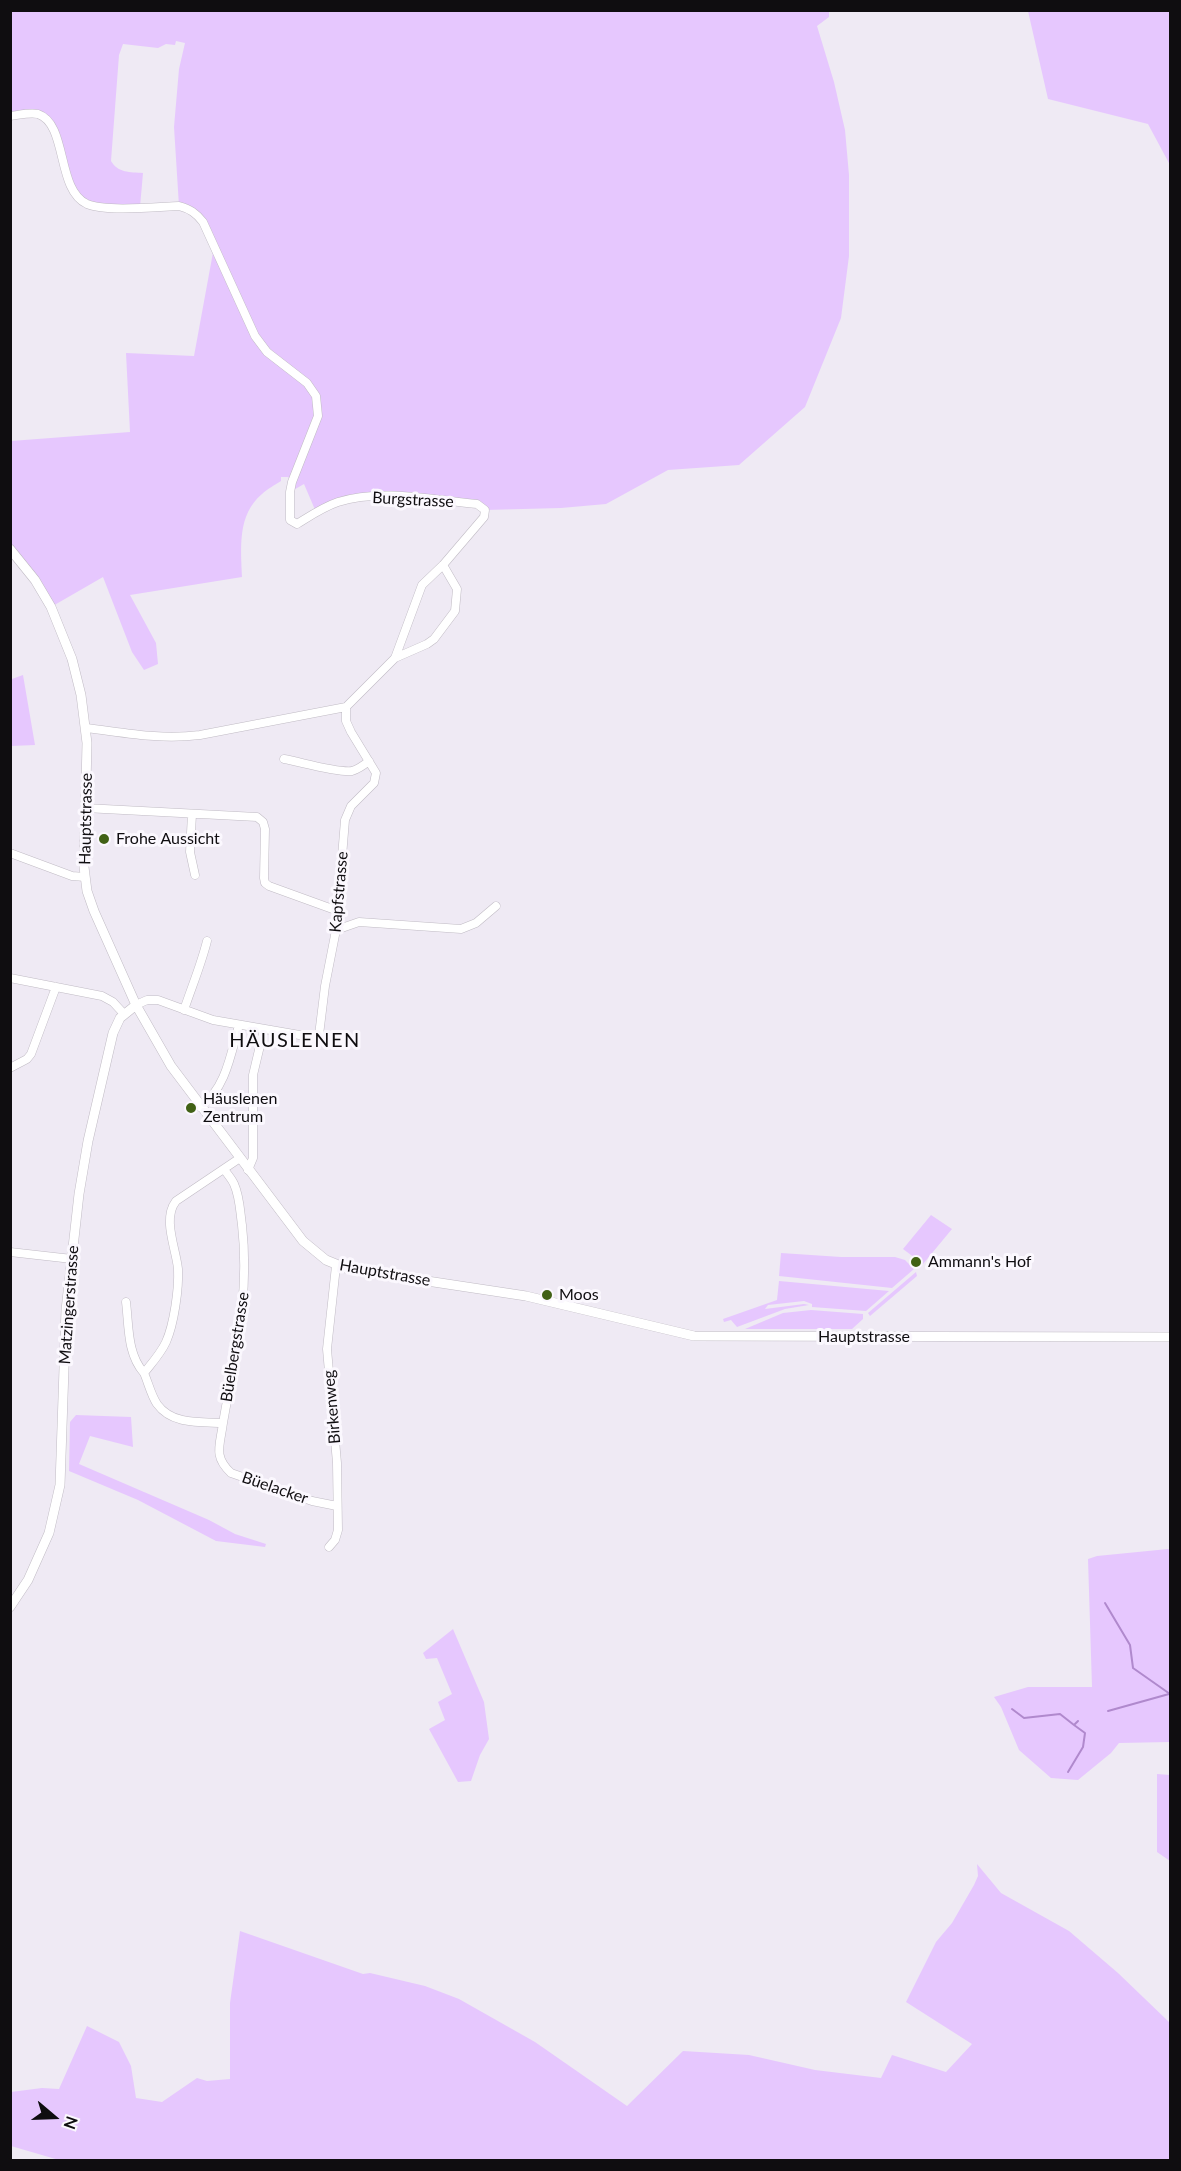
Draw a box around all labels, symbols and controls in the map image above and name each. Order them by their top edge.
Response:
street label: Burgstrasse [372,488,454,512]
street label: Hauptstrasse [76,773,96,865]
place label: Frohe Aussicht [116,829,220,849]
marker: Frohe Aussicht [97,832,111,846]
street label: Kapfstrasse [326,851,352,933]
district label: HÄUSLENEN [229,1029,361,1053]
place label: Häuslenen Zentrum [203,1089,277,1127]
marker: Häuslenen Zentrum [184,1101,198,1115]
street label: Matzingerstrasse [55,1245,83,1365]
place label: Ammann's Hof [928,1252,1031,1272]
marker: Ammann's Hof [909,1255,923,1269]
street label: Hauptstrasse [338,1256,432,1290]
place label: Moos [559,1285,599,1305]
marker: Moos [540,1288,554,1302]
street label: Büelbergstrasse [217,1291,253,1403]
street label: Hauptstrasse [818,1327,910,1347]
street label: Birkenweg [319,1369,345,1445]
street label: Büelacker [239,1468,311,1508]
north arrow [24,2087,84,2147]
text: N [61,2114,82,2132]

